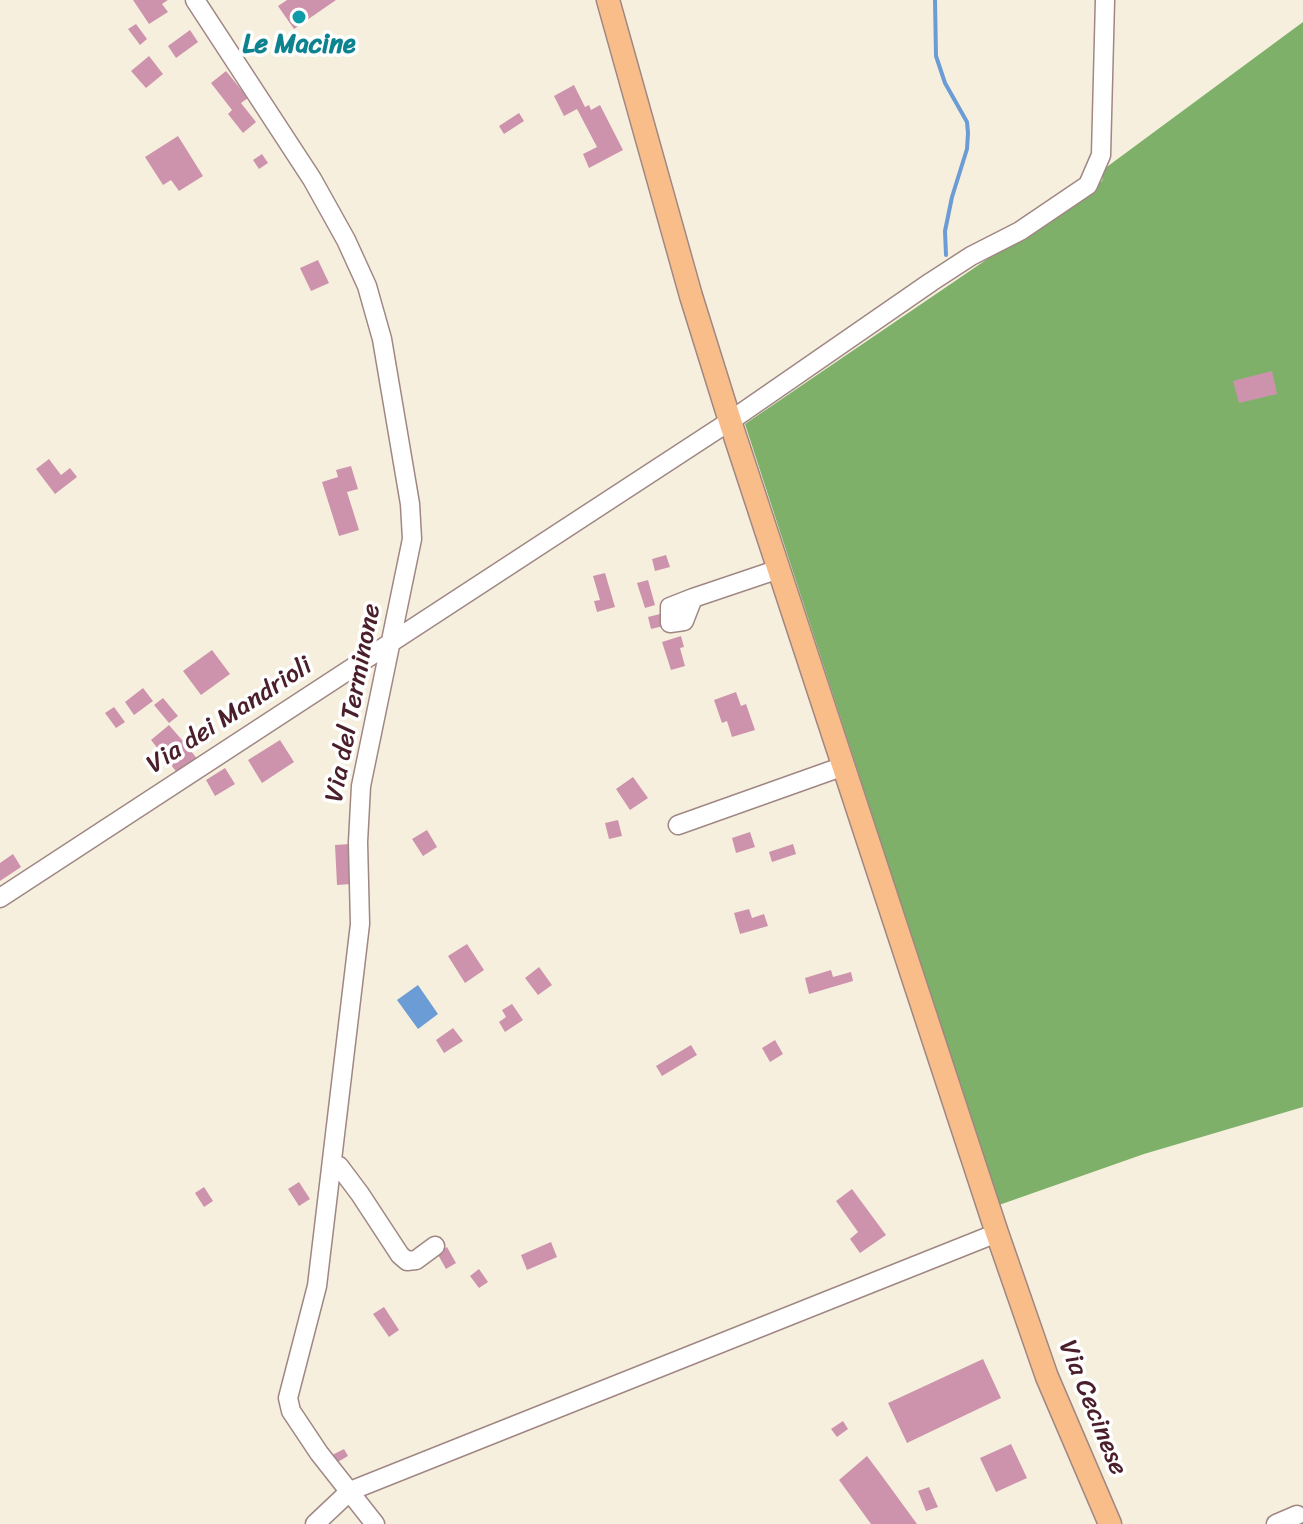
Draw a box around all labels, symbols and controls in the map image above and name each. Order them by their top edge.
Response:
marker: Le Macine [290,8,308,26]
place label: Le Macine [242,29,356,61]
street label: Via del Terminone [319,601,389,805]
street label: Via dei Mandrioli [142,651,318,781]
street label: Via Cecinese [1051,1336,1133,1480]

